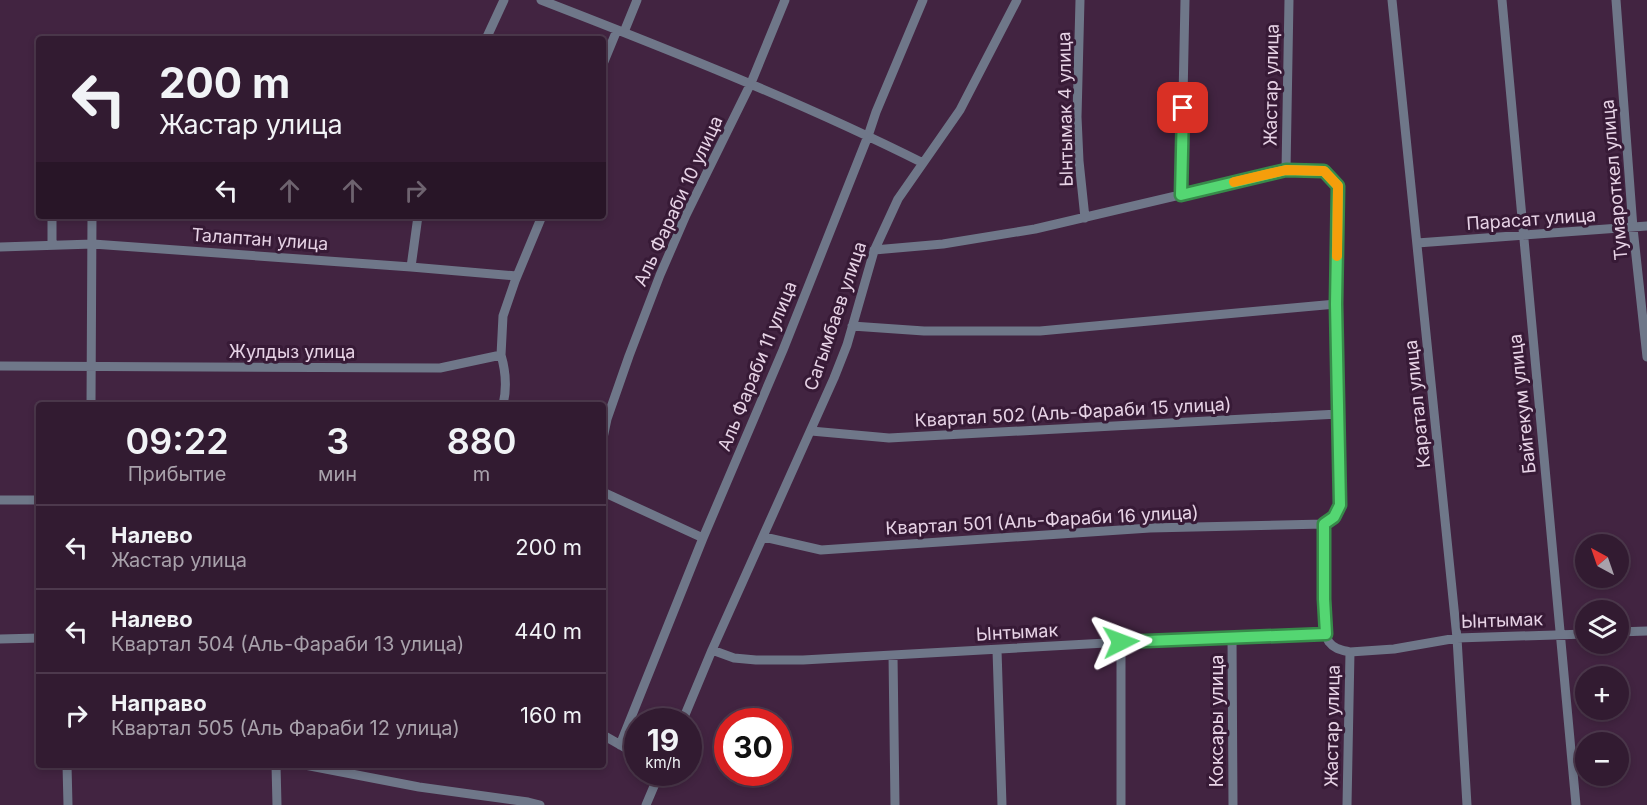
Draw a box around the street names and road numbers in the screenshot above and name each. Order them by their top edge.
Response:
street label: Жастар улица [1259,24,1283,146]
street label: Ынтымак 4 улица [1053,31,1077,187]
street label: Тумароткел улица [1597,99,1631,261]
street label: Аль Фараби 10 улица [629,113,727,289]
street label: Парасат улица [1465,204,1597,234]
street label: Талаптан улица [191,224,329,254]
street label: Сагымбаев улица [800,239,870,393]
street label: Аль Фараби 11 улица [713,278,801,454]
street label: Байгекум улица [1504,333,1540,475]
street label: Каратал улица [1400,339,1434,469]
street label: Жулдыз улица [229,341,355,362]
street label: Квартал 502 (Аль-Фараби 15 улица) [914,393,1232,431]
street label: Квартал 501 (Аль-Фараби 16 улица) [885,501,1199,539]
street label: Ынтымак [1461,608,1544,632]
street label: Ынтымак [975,619,1059,645]
street label: Коксары улица [1206,655,1227,787]
street label: Жастар улица [1320,665,1344,787]

